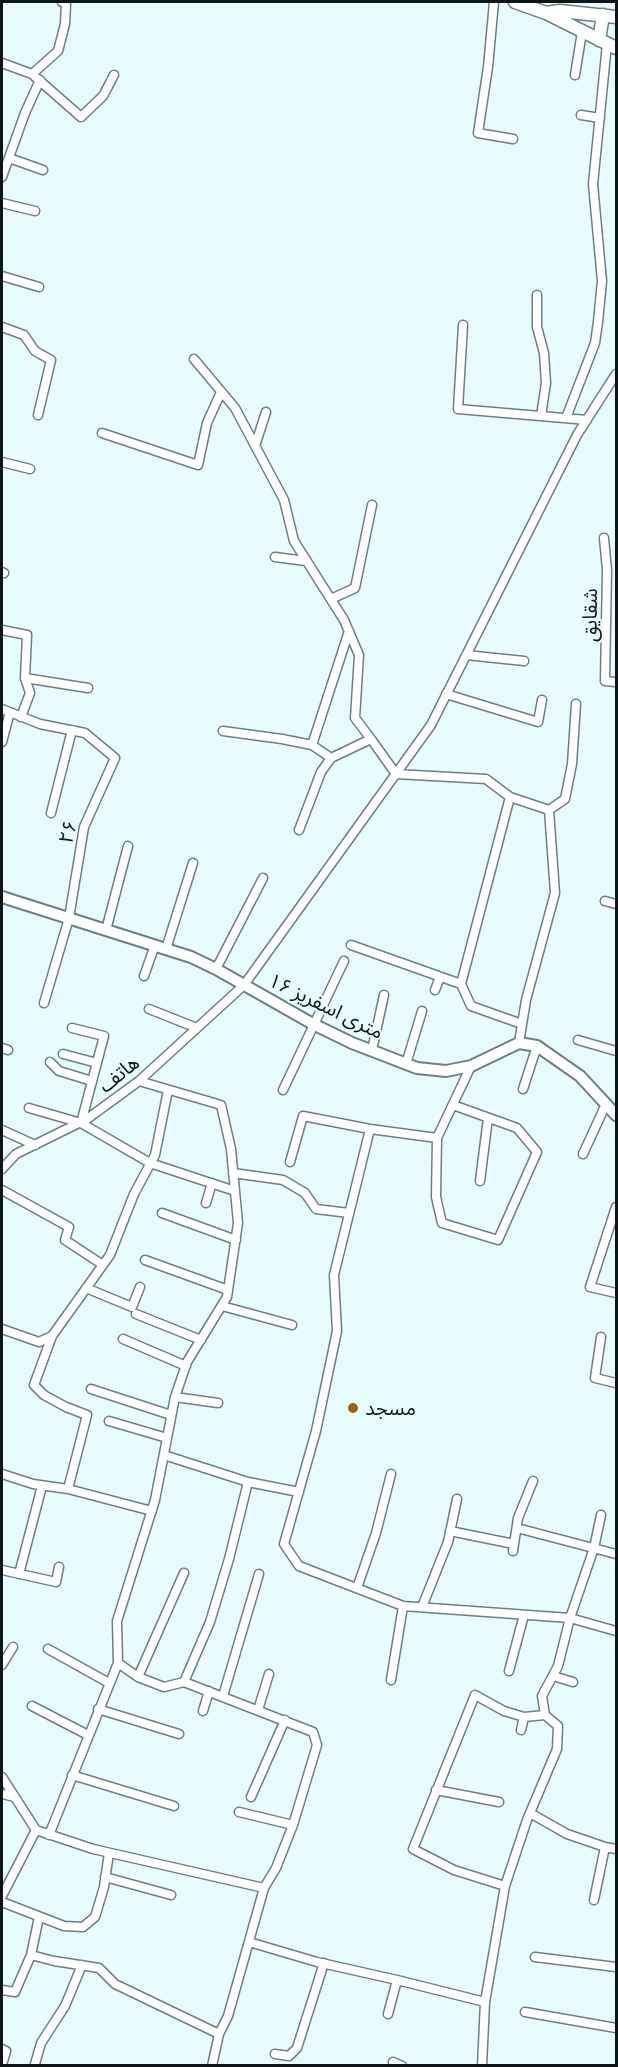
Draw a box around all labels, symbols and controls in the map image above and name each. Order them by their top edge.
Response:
street label: شقایق [578,588,602,642]
street label: ۲۶ [54,818,82,846]
street label: ۱۶ متری اسفریز [265,968,387,1044]
street label: هاتف [94,1050,144,1098]
place label: مسجد [365,1396,416,1420]
marker: مسجد [346,1401,360,1415]

